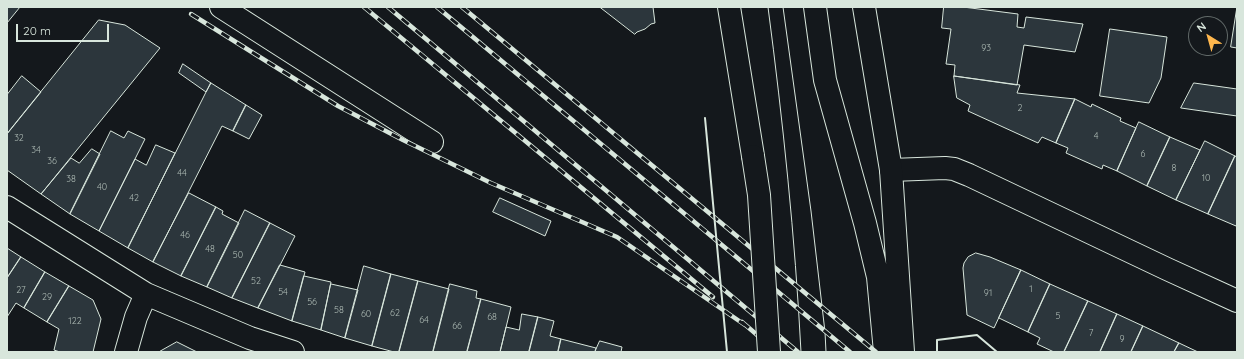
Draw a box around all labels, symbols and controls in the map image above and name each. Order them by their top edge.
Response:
scale bar [18,16,111,42]
north arrow [1188,16,1228,56]
text: N [1194,19,1209,35]
text: 20 m [23,23,51,38]
house number: 93 [981,43,991,53]
house number: 2 [1018,103,1022,113]
house number: 4 [1094,131,1098,141]
house number: 32 [14,133,24,143]
house number: 34 [31,145,41,155]
house number: 6 [1141,149,1145,159]
house number: 36 [47,156,57,166]
house number: 8 [1172,163,1176,173]
house number: 44 [177,168,187,178]
house number: 10 [1202,173,1210,183]
house number: 38 [66,174,76,184]
house number: 40 [97,182,107,192]
house number: 42 [129,193,139,203]
house number: 46 [180,230,190,240]
house number: 48 [205,244,215,254]
house number: 50 [233,250,243,260]
house number: 52 [251,276,261,286]
house number: 1 [1029,284,1033,294]
house number: 27 [16,285,26,295]
house number: 54 [278,287,288,297]
house number: 91 [984,288,992,298]
house number: 29 [42,292,52,302]
house number: 56 [307,297,317,307]
house number: 58 [334,305,344,315]
house number: 62 [390,308,400,318]
house number: 60 [361,309,371,319]
house number: 5 [1056,311,1060,321]
house number: 68 [487,312,497,322]
house number: 64 [419,315,429,325]
house number: 122 [68,316,82,326]
house number: 66 [452,321,462,331]
house number: 7 [1089,328,1093,338]
house number: 9 [1119,334,1125,344]

